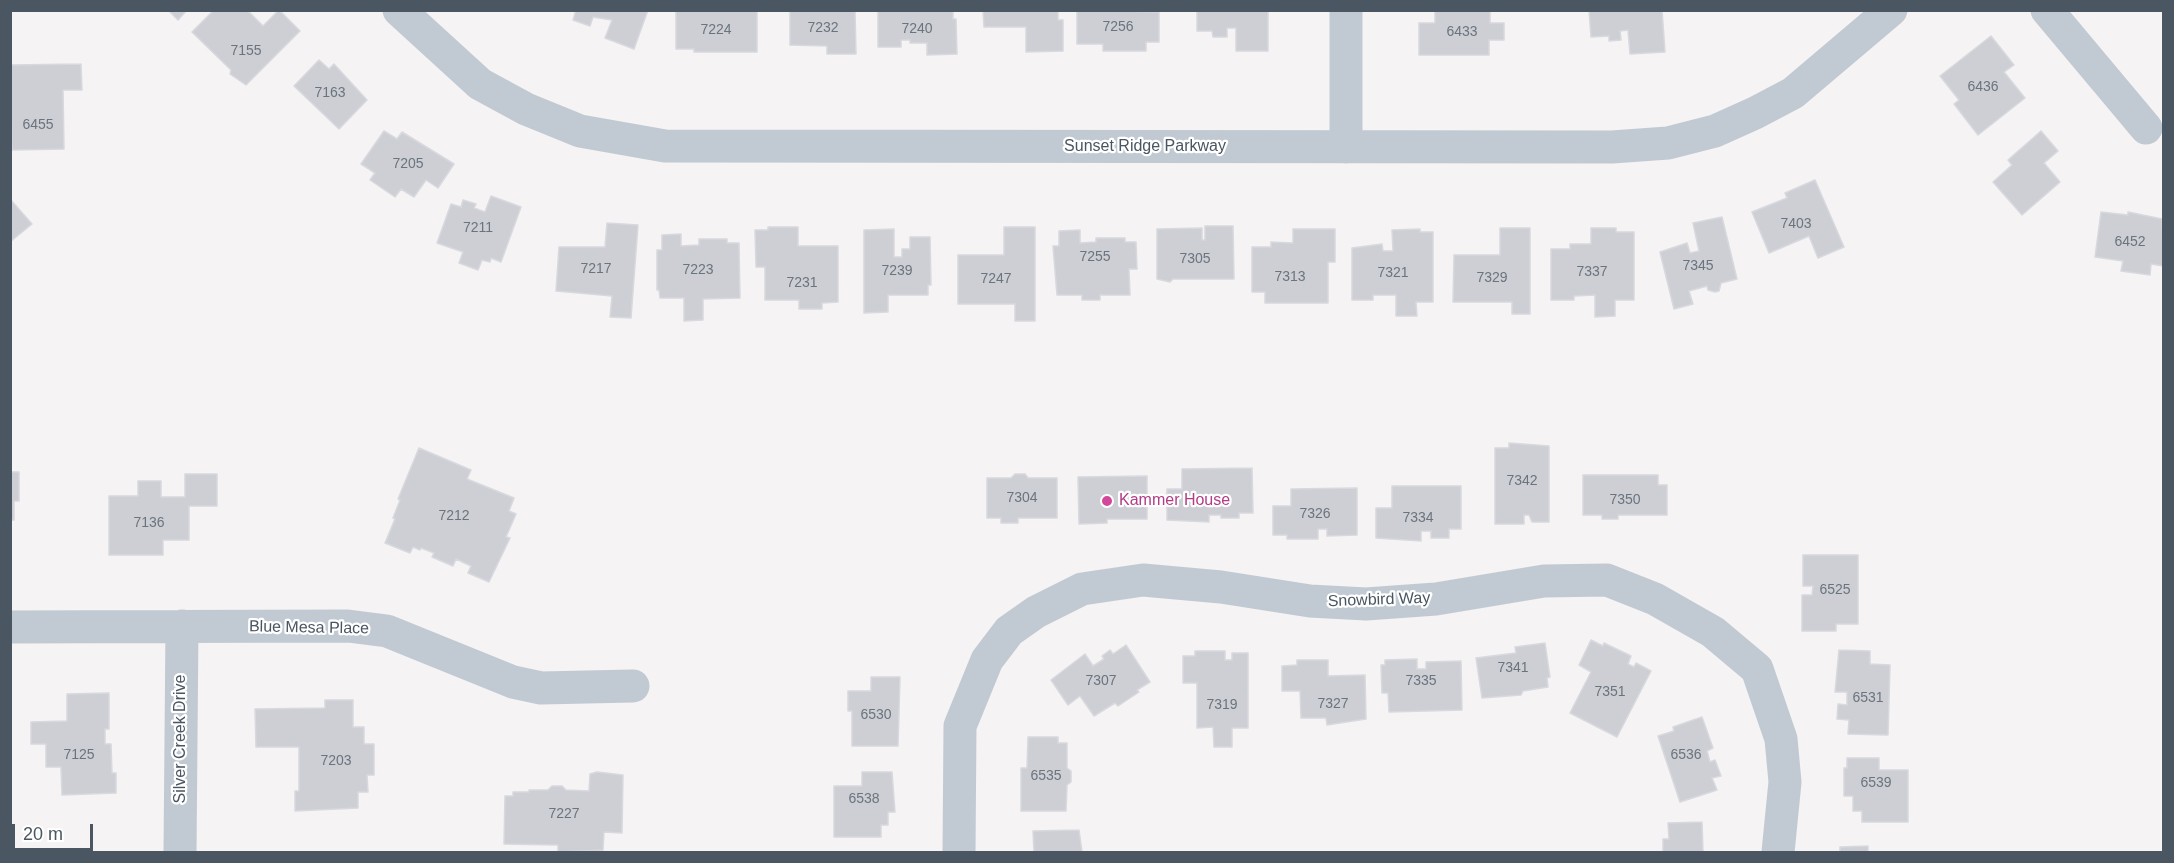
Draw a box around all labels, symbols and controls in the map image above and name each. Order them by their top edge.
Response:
house number: 7256 [1102,19,1134,35]
house number: 7232 [807,20,839,36]
house number: 7240 [901,21,933,37]
house number: 7224 [700,22,732,38]
house number: 6433 [1446,24,1478,40]
house number: 7155 [230,43,262,59]
house number: 6436 [1967,79,1999,95]
house number: 7163 [314,85,346,101]
house number: 6455 [22,117,54,133]
street label: Sunset Ridge Parkway [1064,137,1226,157]
house number: 7205 [392,156,424,172]
house number: 7403 [1780,216,1812,232]
house number: 7211 [463,220,493,236]
house number: 6452 [2114,234,2146,250]
house number: 7255 [1079,249,1111,265]
house number: 7305 [1179,251,1211,267]
house number: 7345 [1682,258,1714,274]
house number: 7217 [580,261,612,277]
house number: 7223 [682,262,714,278]
house number: 7239 [881,263,913,279]
house number: 7337 [1576,264,1608,280]
house number: 7321 [1377,265,1409,281]
house number: 7313 [1274,269,1306,285]
house number: 7329 [1476,270,1508,286]
house number: 7247 [980,271,1012,287]
house number: 7231 [786,275,818,291]
house number: 7342 [1506,473,1538,489]
house number: 7304 [1006,490,1038,506]
place label: Kammer House [1119,491,1230,511]
house number: 7350 [1609,492,1641,508]
marker: Kammer House [1100,494,1114,508]
house number: 7326 [1299,506,1331,522]
house number: 7212 [438,508,470,524]
house number: 7334 [1402,510,1434,526]
house number: 7136 [133,515,165,531]
house number: 6525 [1819,582,1851,598]
street label: Snowbird Way [1327,589,1431,611]
street label: Blue Mesa Place [249,617,369,639]
house number: 7341 [1497,660,1529,676]
house number: 7307 [1085,673,1117,689]
house number: 7335 [1405,673,1437,689]
street label: Silver Creek Drive [171,675,191,803]
house number: 7351 [1594,684,1626,700]
house number: 6531 [1852,690,1884,706]
house number: 7327 [1317,696,1349,712]
house number: 7319 [1206,697,1238,713]
house number: 6530 [860,707,892,723]
house number: 7125 [63,747,95,763]
house number: 6536 [1670,747,1702,763]
house number: 7203 [320,753,352,769]
house number: 6535 [1030,768,1062,784]
house number: 6539 [1860,775,1892,791]
house number: 6538 [848,791,880,807]
house number: 7227 [548,806,580,822]
scale bar [15,812,96,850]
text: 20 m [23,824,63,844]

